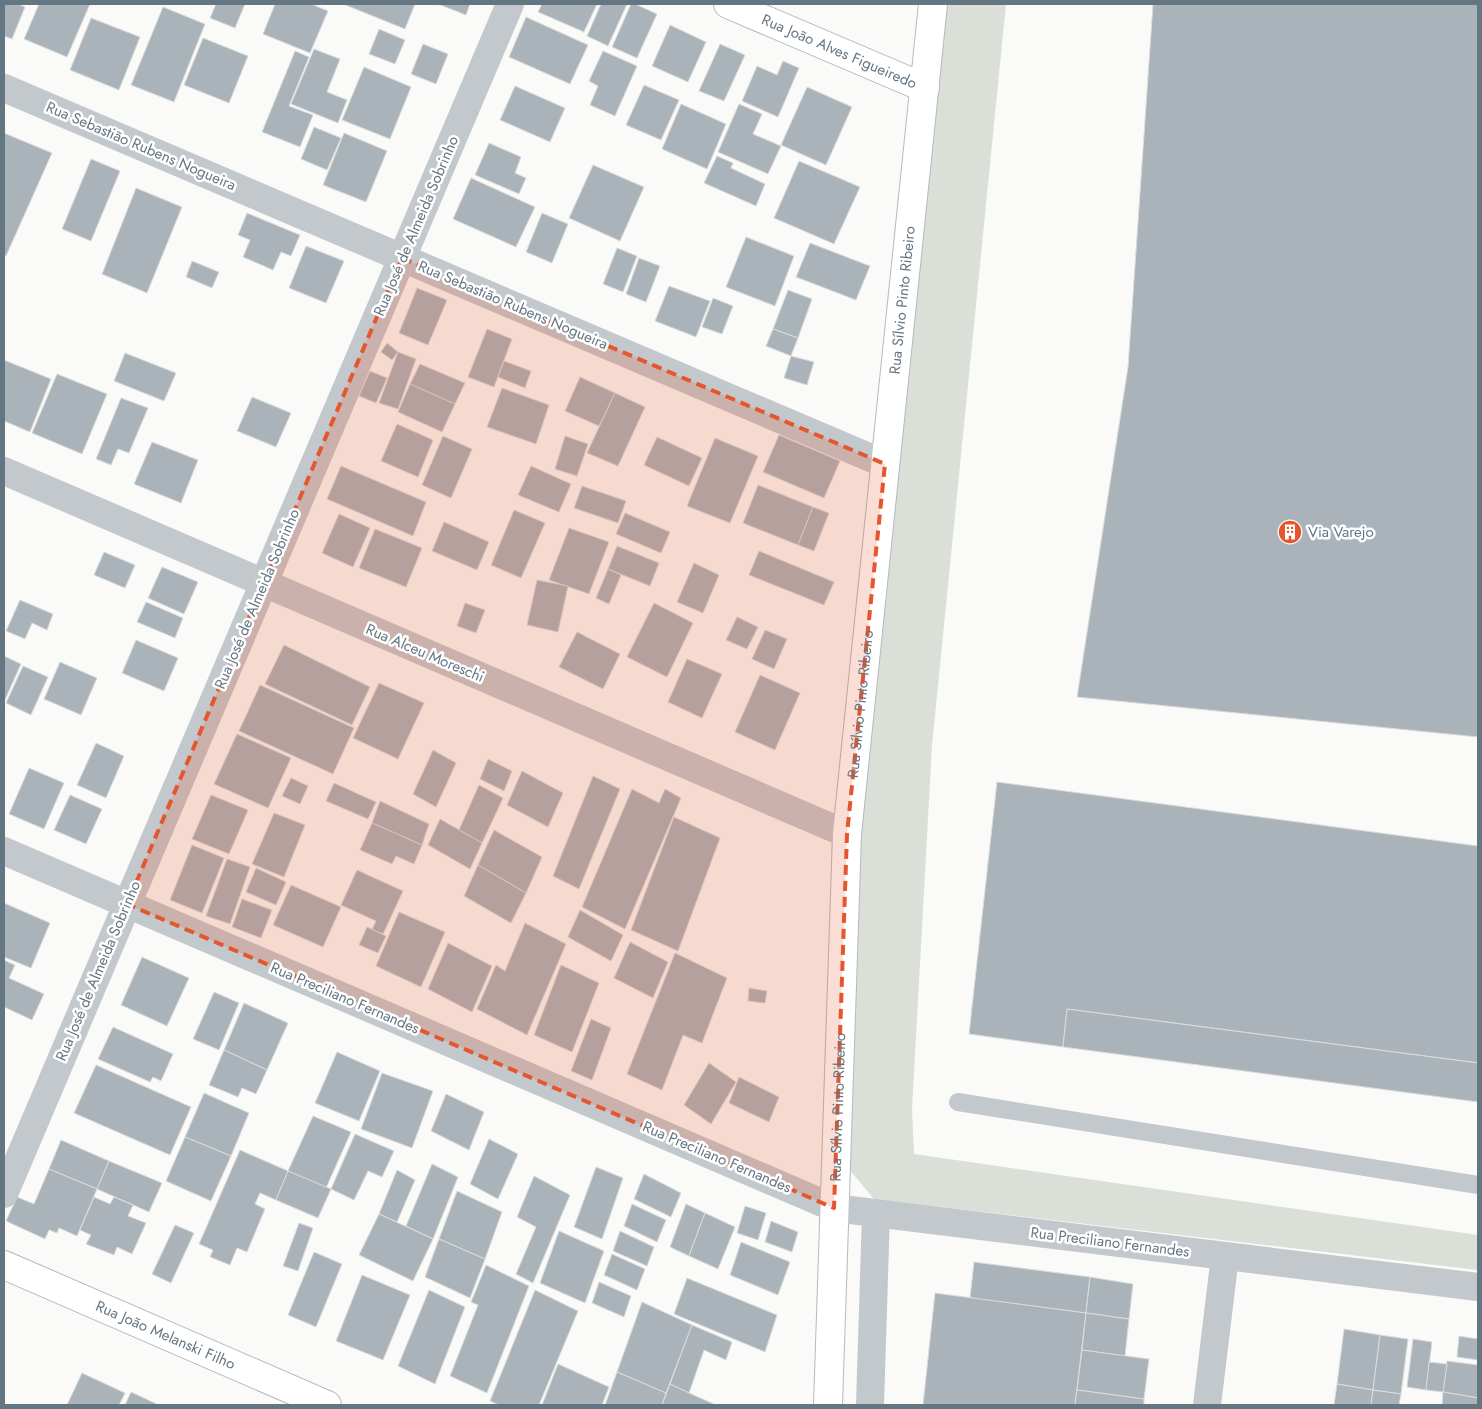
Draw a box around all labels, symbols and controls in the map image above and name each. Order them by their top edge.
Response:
street label: Rua João Alves Figueiredo [758,9,920,94]
street label: Rua Sebastião Rubens Nogueira [43,96,239,196]
street label: Rua José de Almeida Sobrinho [368,133,464,319]
street label: Rua Sílvio Pinto Ribeiro [884,225,921,375]
street label: Rua Sebastião Rubens Nogueira [415,255,611,355]
street label: Rua José de Almeida Sobrinho [209,506,305,692]
building icon: Via Varejo [1277,519,1303,545]
place label: Via Varejo [1308,521,1374,543]
street label: Rua Alceu Moreschi [362,618,488,688]
street label: Rua Sílvio Pinto Ribeiro [842,629,879,779]
street label: Rua José de Almeida Sobrinho [50,878,146,1064]
street label: Rua Preciliano Fernandes [267,957,423,1039]
street label: Rua Sílvio Pinto Ribeiro [824,1032,851,1182]
street label: Rua Preciliano Fernandes [639,1116,795,1198]
street label: Rua Preciliano Fernandes [1029,1221,1191,1263]
street label: Rua João Melanski Filho [92,1295,239,1375]

